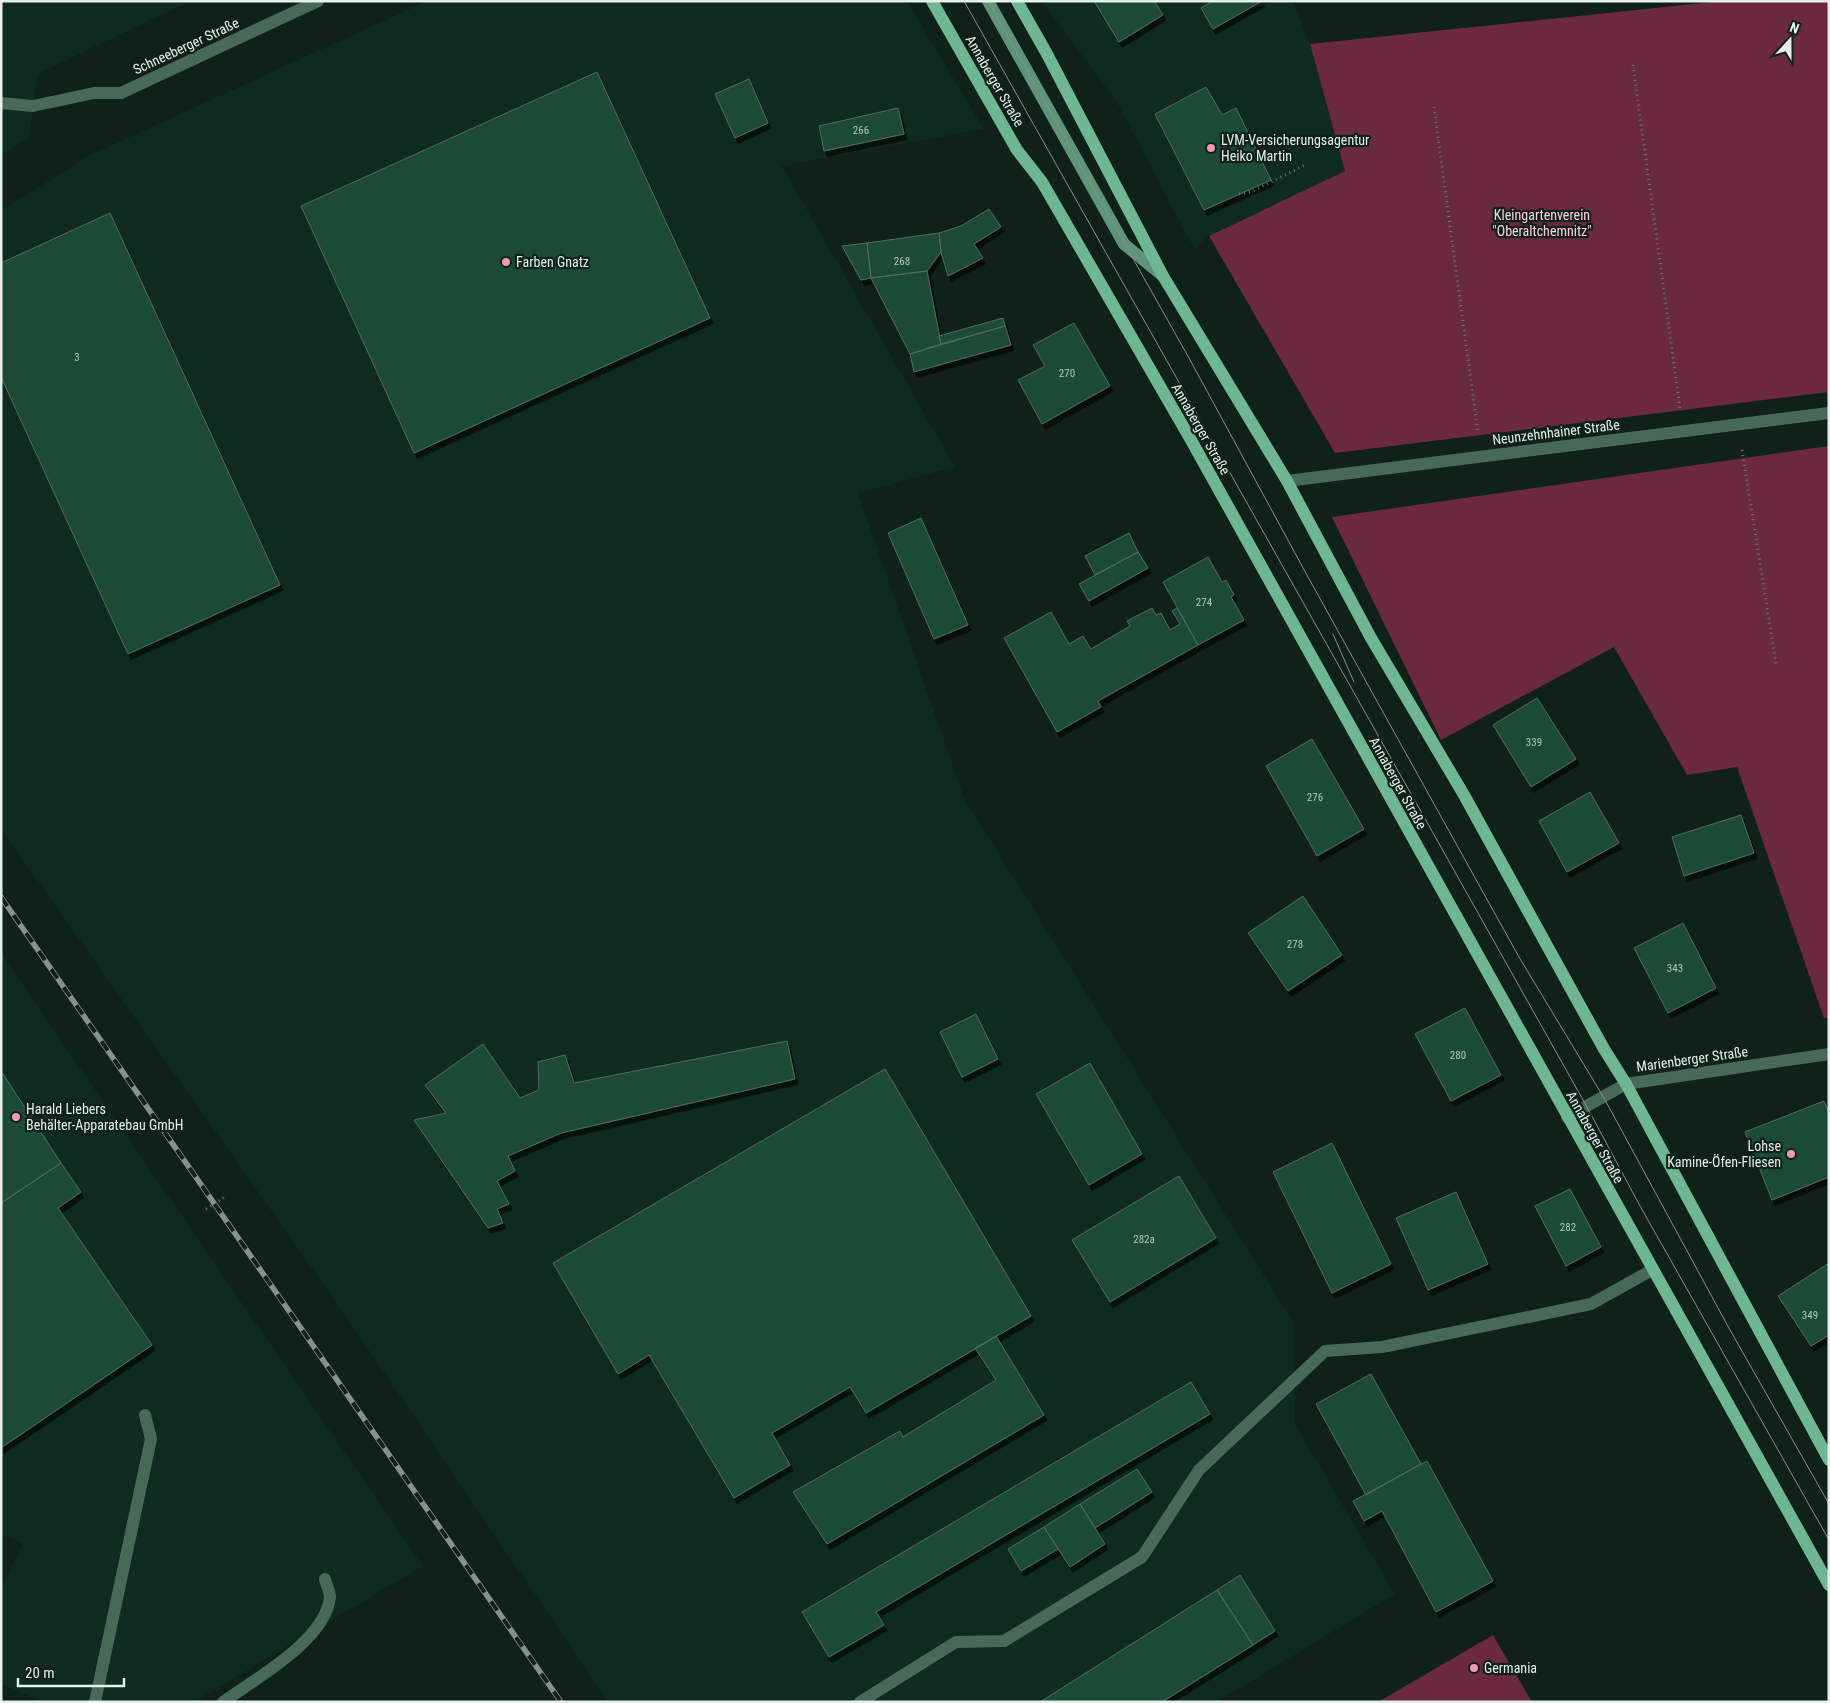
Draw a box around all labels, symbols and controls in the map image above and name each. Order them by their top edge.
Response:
street label: Schneeberger Straße [131,14,242,78]
north arrow [1765,15,1815,65]
text: N [1788,19,1802,37]
street label: Annaberger Straße [962,32,1028,130]
house number: 266 [853,124,869,137]
place label: LVM-Versicherungsagentur Heiko Martin [1221,132,1369,164]
marker: LVM-Versicherungsagentur Heiko Martin [1205,142,1217,154]
park label: Kleingartenverein "Oberaltchemnitz" [1492,207,1592,239]
place label: Farben Gnatz [516,254,589,270]
house number: 268 [894,255,910,268]
marker: Farben Gnatz [500,256,512,268]
house number: 3 [74,351,80,364]
house number: 270 [1059,367,1075,380]
street label: Annaberger Straße [1168,380,1234,478]
street label: Neunzehnhainer Straße [1491,416,1621,448]
house number: 274 [1196,596,1213,609]
street label: Annaberger Straße [1366,734,1430,832]
house number: 339 [1526,736,1542,749]
house number: 276 [1307,791,1323,804]
house number: 278 [1287,938,1303,951]
house number: 343 [1667,962,1683,975]
street label: Marienberger Straße [1635,1043,1749,1075]
house number: 280 [1450,1049,1466,1062]
street label: Annaberger Straße [1563,1088,1627,1186]
place label: Harald Liebers Behälter-Apparatebau GmbH [26,1101,183,1133]
marker: Harald Liebers Behälter-Apparatebau GmbH [10,1111,22,1123]
place label: Lohse Kamine-Öfen-Fliesen [1667,1138,1781,1170]
marker: Lohse Kamine-Öfen-Fliesen [1785,1148,1797,1160]
house number: 282 [1560,1221,1576,1234]
house number: 282a [1133,1233,1155,1246]
house number: 349 [1802,1309,1818,1322]
scale bar [18,1656,124,1688]
place label: Germania [1484,1660,1537,1676]
marker: Germania [1468,1662,1480,1674]
text: 20 m [25,1664,55,1682]

